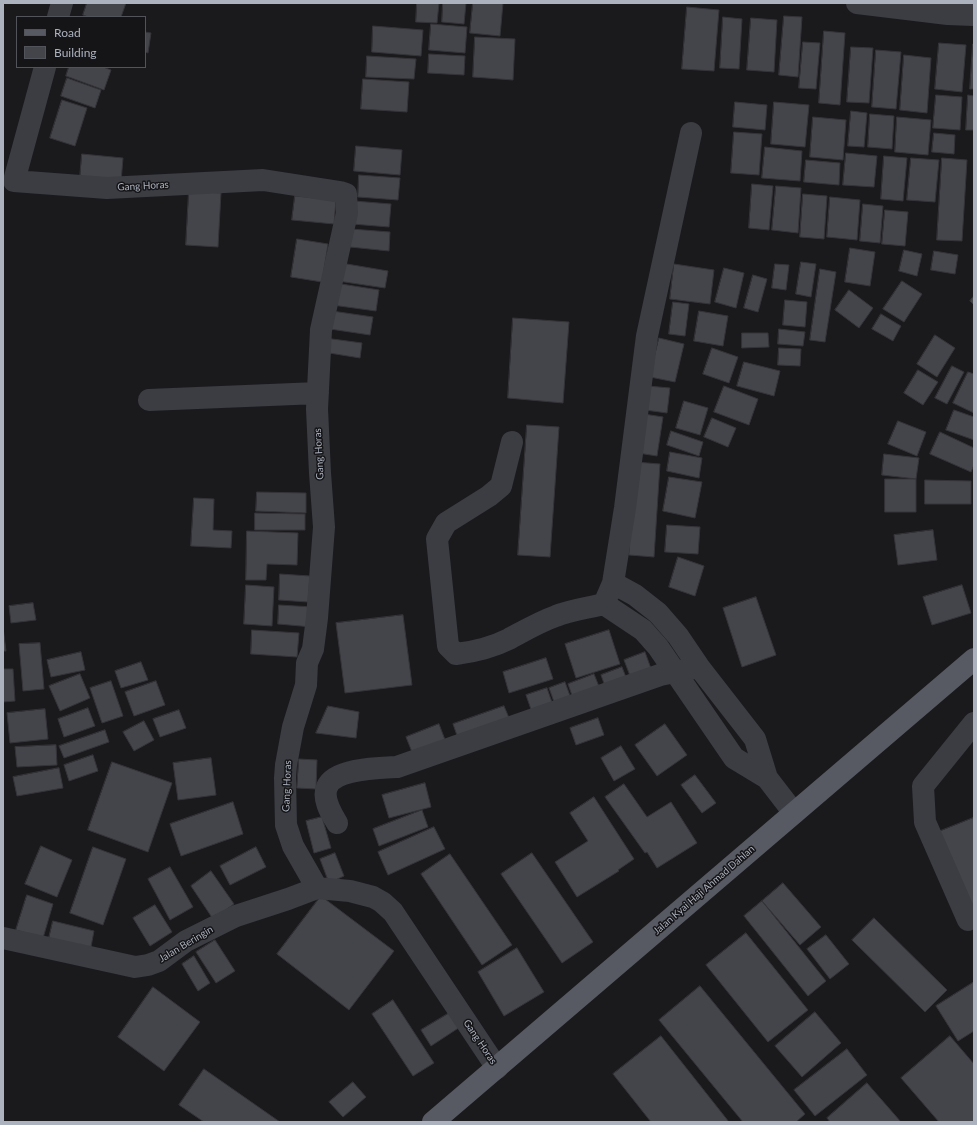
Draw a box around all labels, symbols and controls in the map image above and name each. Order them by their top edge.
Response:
legend [16,16,146,68]
text: Road [54,25,81,40]
text: Building [54,45,97,60]
street label: Gang Horas [117,179,169,193]
street label: Gang Horas [312,428,326,480]
street label: Gang Horas [280,760,294,812]
street label: Jalan Kyai Haji Ahmad Dahlan [651,843,757,937]
street label: Jalan Beringin [157,923,215,965]
street label: Gang Horas [461,1017,499,1067]

